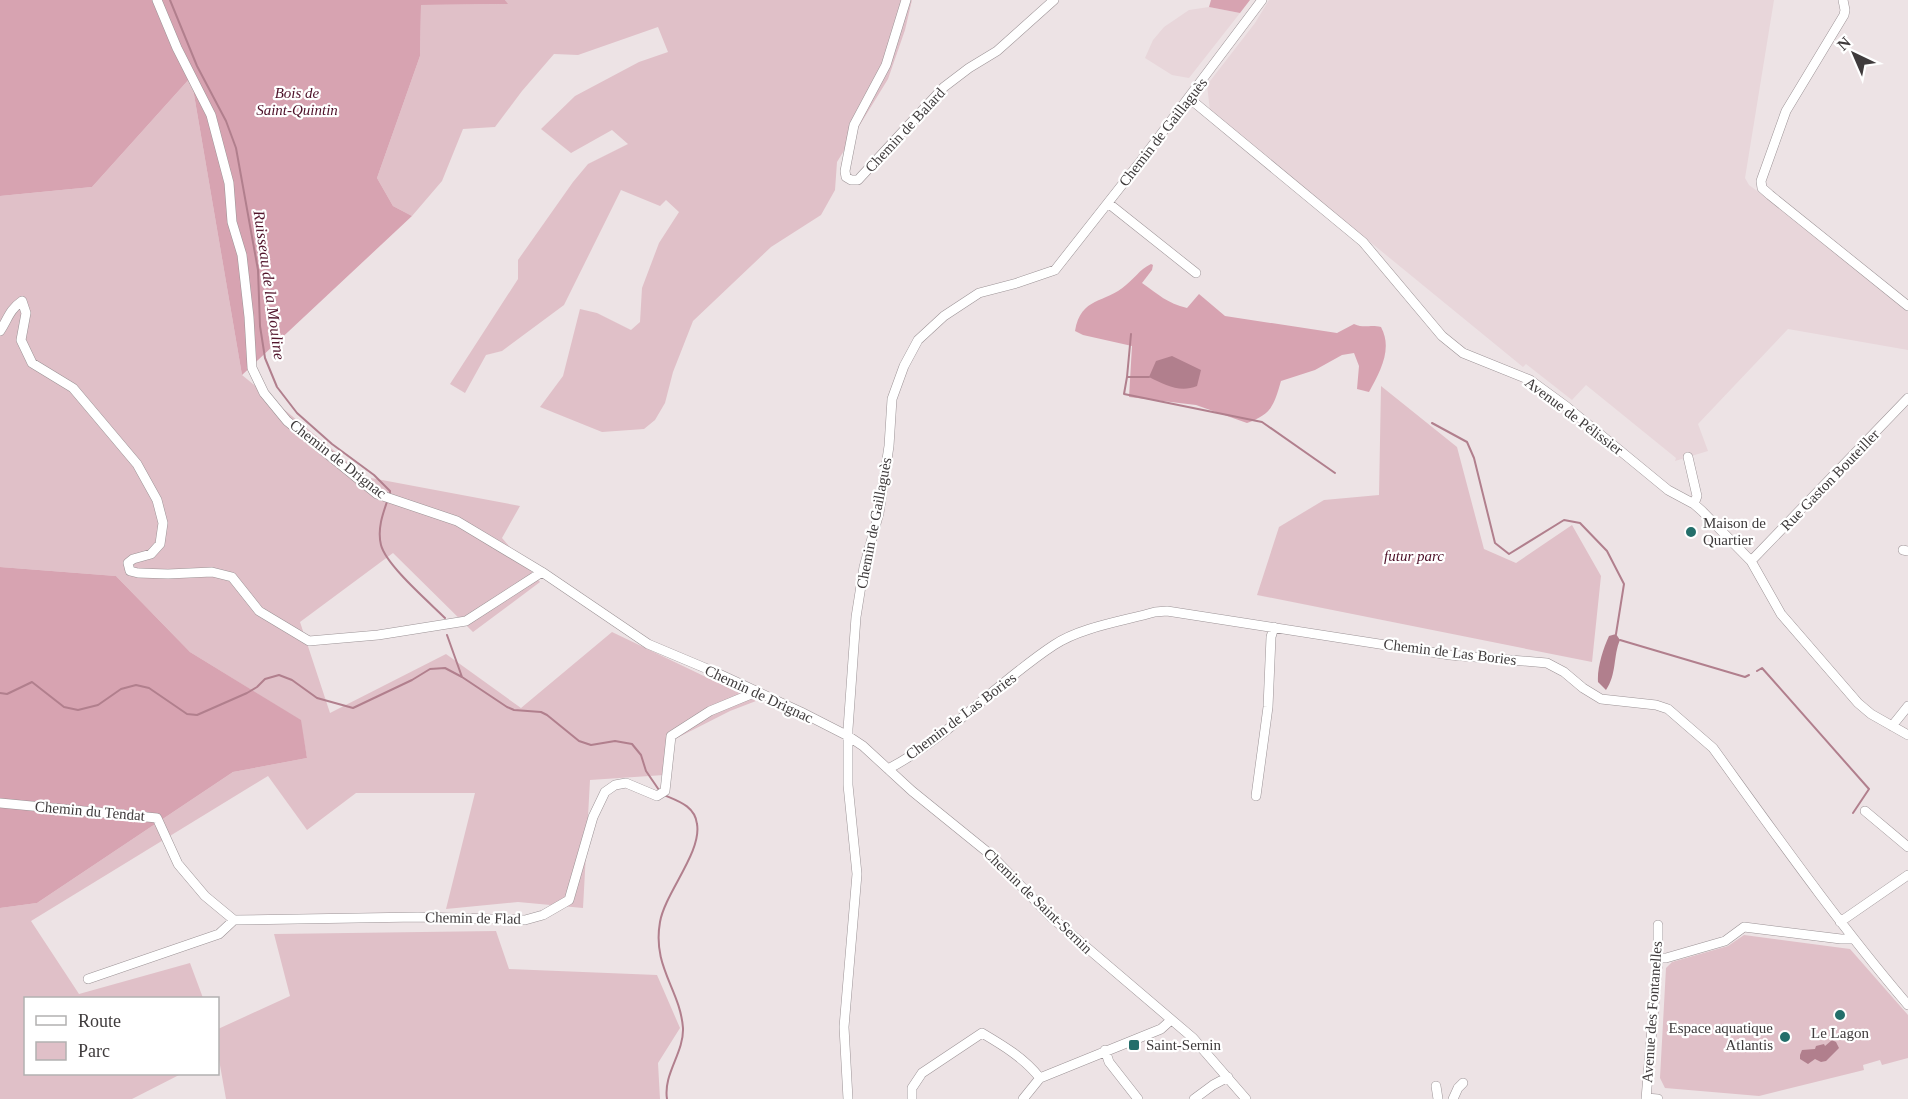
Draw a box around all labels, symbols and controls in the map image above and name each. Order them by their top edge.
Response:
north arrow [1824,24,1884,84]
text: N [1834,33,1854,54]
street label: Chemin de Gaillaguès [1116,74,1210,189]
street label: Chemin de Balard [862,84,948,175]
park label: Bois de Saint-Quintin [256,85,338,118]
water label: Ruisseau de la Mouline [250,208,288,361]
street label: Avenue de Pélissier [1522,374,1626,458]
street label: Chemin de Drignac [287,417,389,502]
street label: Rue Gaston Bouteiller [1778,426,1882,534]
street label: Chemin de Gaillaguès [853,456,895,590]
place label: Maison de Quartier [1703,515,1766,548]
marker: Maison de Quartier [1684,525,1698,539]
park label: futur parc [1384,548,1444,564]
street label: Chemin de Las Bories [1383,636,1517,668]
street label: Chemin de Drignac [702,662,816,726]
street label: Chemin de Las Bories [903,669,1019,763]
street label: Chemin du Tendat [34,798,146,824]
street label: Chemin de Saint-Sernin [981,845,1096,957]
street label: Chemin de Flad [425,909,522,927]
street label: Avenue des Fontanelles [1639,940,1665,1083]
legend [24,997,219,1075]
marker: Le Lagon [1833,1008,1847,1022]
text: Route [78,1011,121,1031]
place label: Espace aquatique Atlantis [1668,1020,1773,1053]
place label: Le Lagon [1811,1025,1869,1041]
marker: Espace aquatique Atlantis [1778,1030,1792,1044]
place label: Saint-Sernin [1146,1037,1221,1053]
marker: Saint-Sernin [1127,1038,1141,1052]
text: Parc [78,1041,110,1061]

